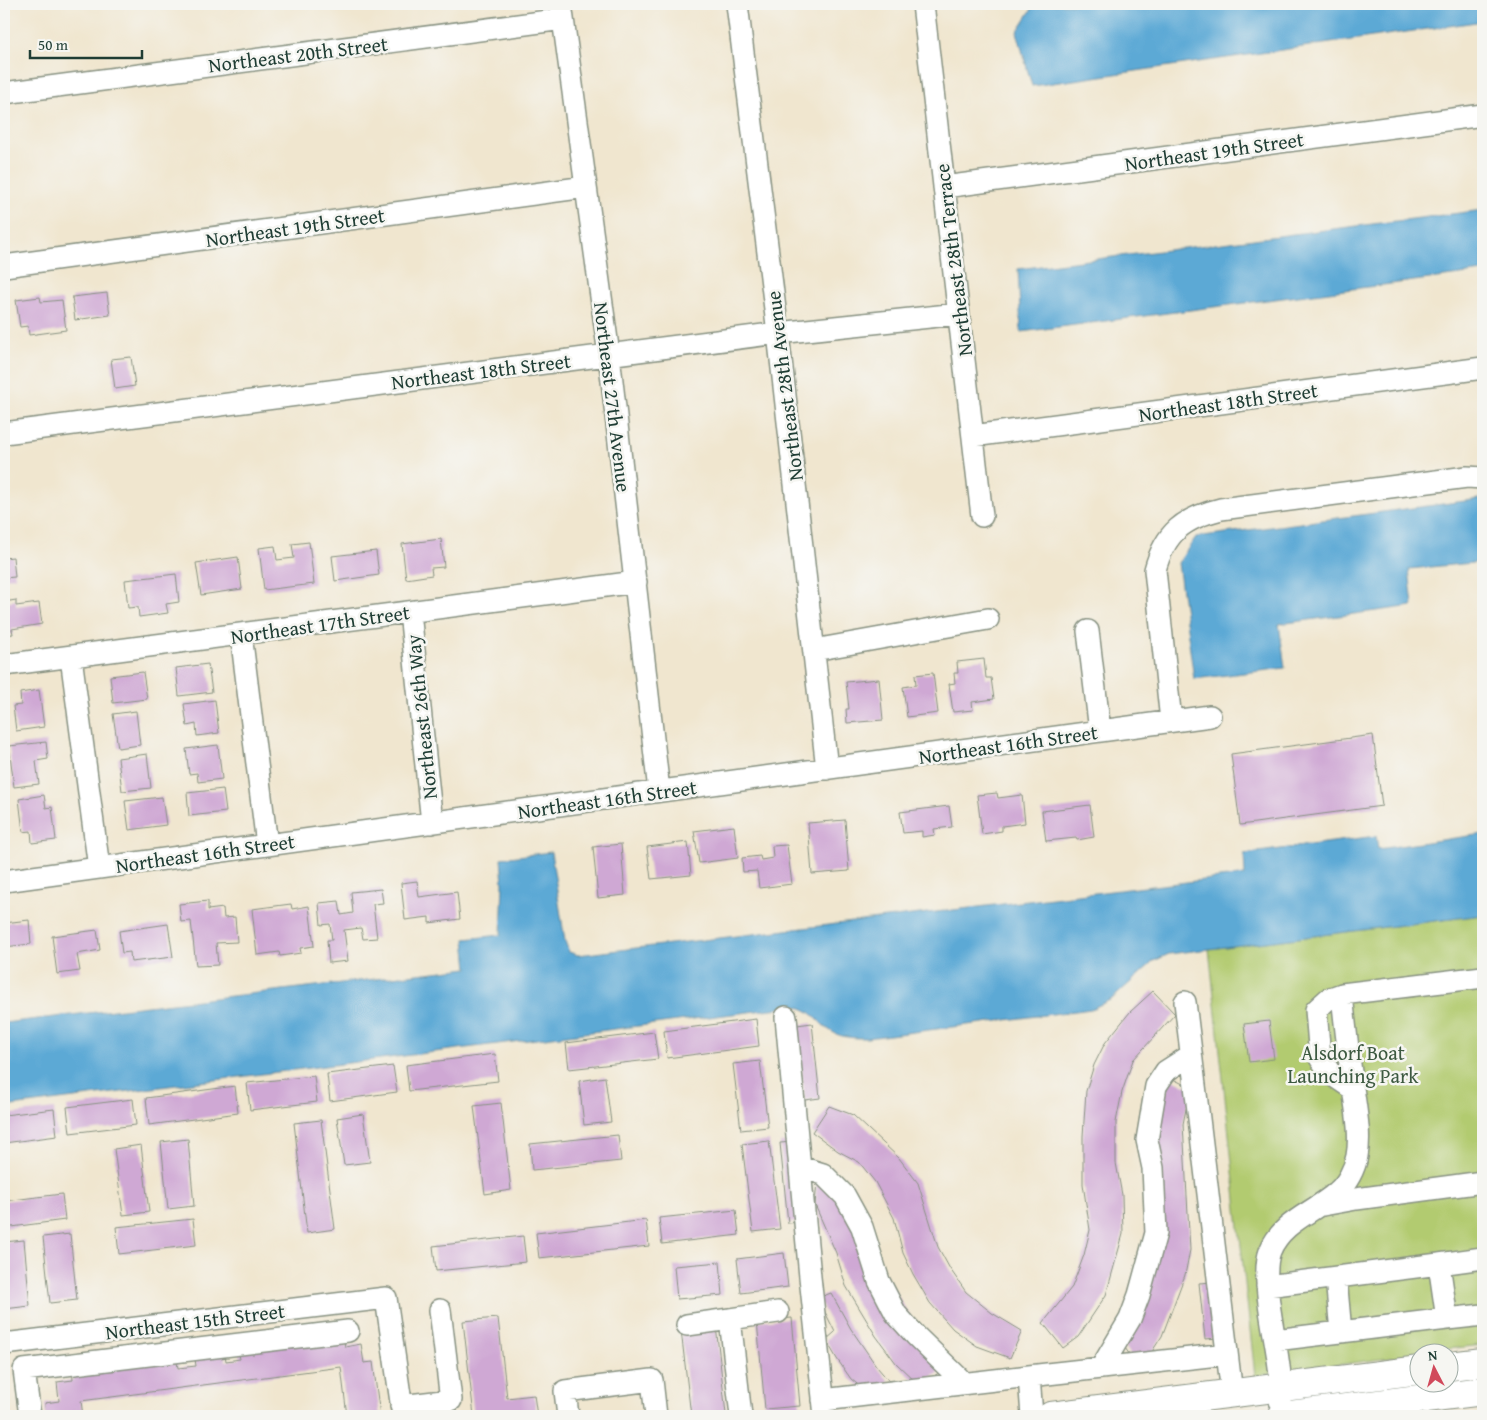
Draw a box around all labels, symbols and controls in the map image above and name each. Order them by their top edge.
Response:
scale bar [30,28,142,60]
street label: Northeast 20th Street [207,29,389,79]
text: 50 m [38,34,69,55]
street label: Northeast 19th Street [1123,124,1305,178]
street label: Northeast 28th Terrace [927,162,979,358]
street label: Northeast 19th Street [204,200,386,254]
street label: Northeast 28th Avenue [758,289,810,483]
street label: Northeast 27th Avenue [587,300,639,494]
street label: Northeast 18th Street [390,346,572,396]
street label: Northeast 18th Street [1137,375,1319,429]
street label: Northeast 17th Street [229,597,411,651]
street label: Northeast 26th Way [398,633,444,801]
street label: Northeast 16th Street [917,717,1099,771]
street label: Northeast 16th Street [516,772,698,826]
street label: Northeast 16th Street [114,826,296,880]
park label: Alsdorf Boat Launching Park [1288,1038,1419,1090]
street label: Northeast 15th Street [104,1296,286,1346]
north arrow [1410,1342,1460,1392]
text: N [1427,1345,1439,1366]

